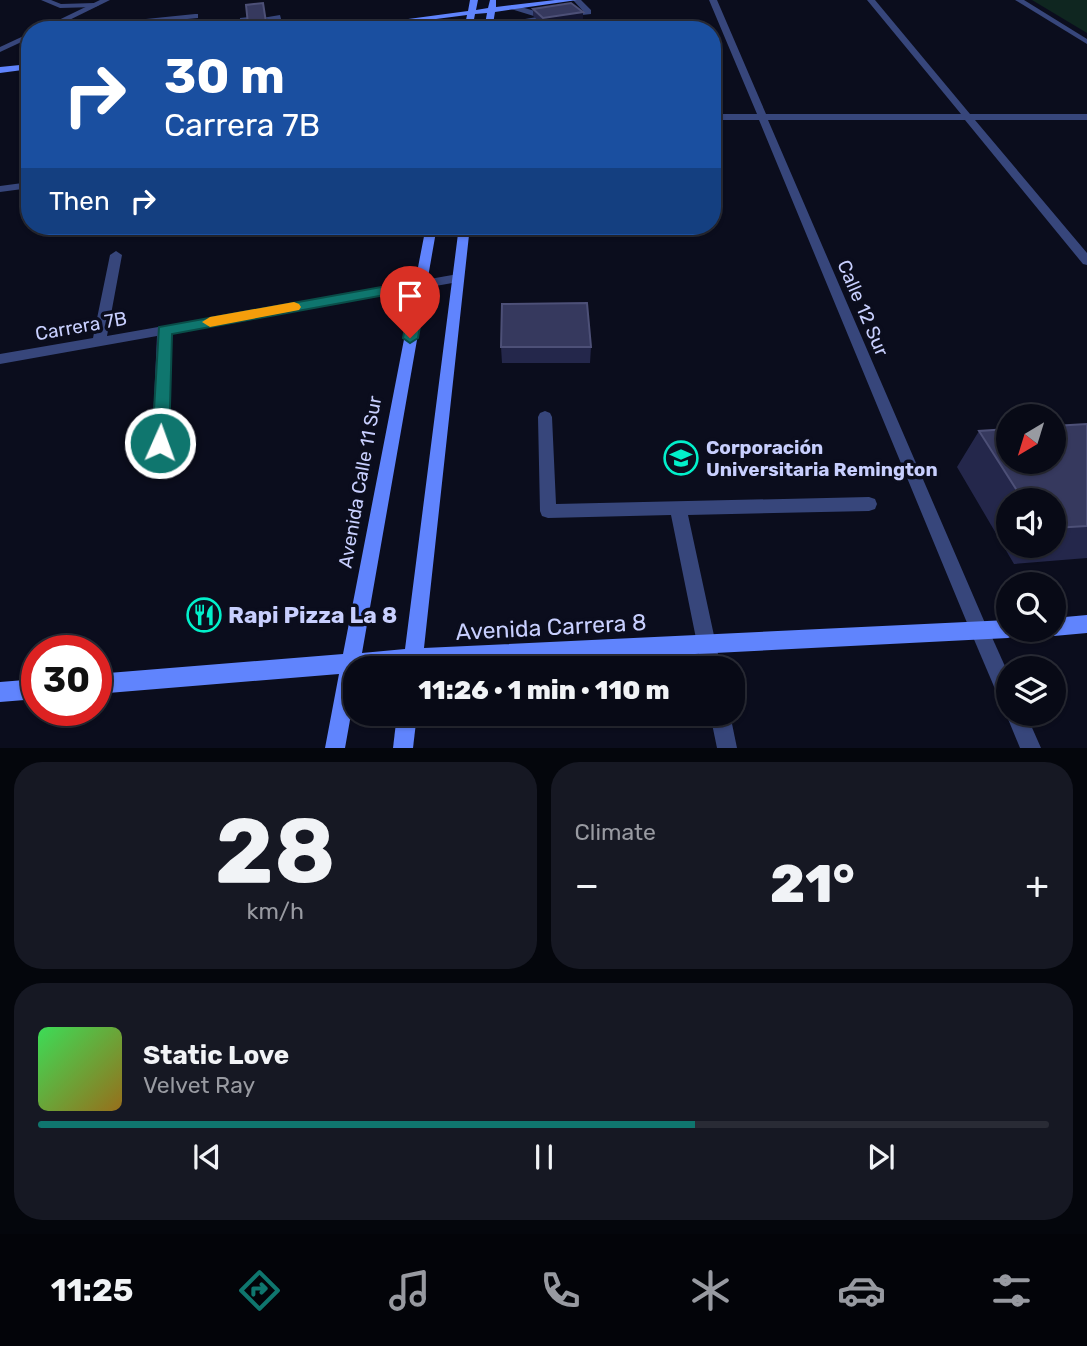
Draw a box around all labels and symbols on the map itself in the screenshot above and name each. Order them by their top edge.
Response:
street label: Calle 12 Sur [832,257,894,360]
pin [380,266,440,338]
street label: Carrera 7B [33,307,129,345]
street label: Avenida Calle 11 Sur [334,393,387,570]
north arrow [996,404,1066,474]
position arrow [123,406,197,480]
place label: Corporación Universitaria Remington [706,436,938,481]
school or university icon: Corporación Universitaria Remington [662,439,700,477]
restaurant icon: Rapi Pizza La 8 [185,596,223,634]
place label: Rapi Pizza La 8 [228,601,397,629]
street label: Avenida Carrera 8 [455,608,647,646]
speed limit sign: 30 [21,635,112,726]

